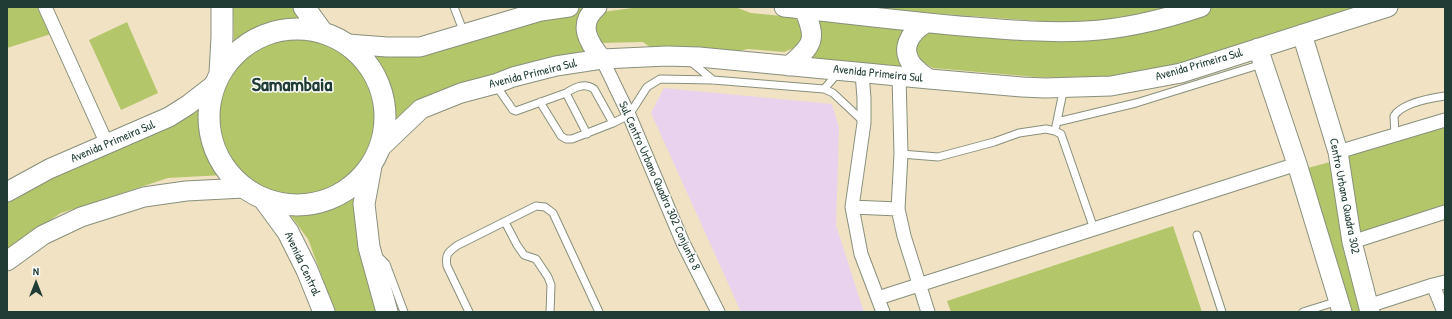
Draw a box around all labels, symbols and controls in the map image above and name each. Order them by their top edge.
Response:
street label: Avenida Primeira Sul [1154,46,1244,84]
street label: Avenida Primeira Sul [488,56,578,92]
street label: Avenida Primeira Sul [833,62,923,86]
district label: Samambaia [252,74,332,98]
street label: Sul Centro Urbano Quadra 302 Conjunto 8 [615,99,703,273]
street label: Avenida Primeira Sul [69,118,157,166]
street label: Centro Urbana Quadra 302 [1326,137,1362,255]
street label: Avenida Central [281,230,323,298]
north arrow [16,263,56,303]
text: N [33,264,39,278]

